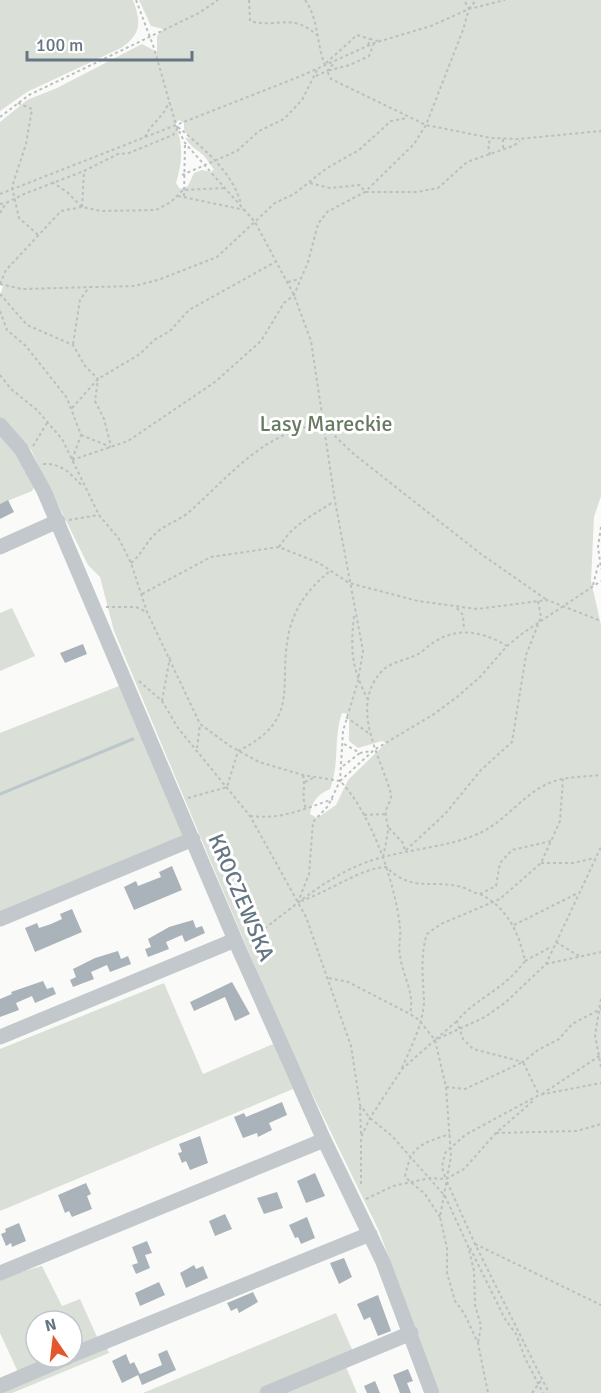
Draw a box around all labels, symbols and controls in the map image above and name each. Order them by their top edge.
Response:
scale bar [27,24,192,62]
text: 100 m [36,34,83,56]
park label: Lasy Mareckie [259,410,393,437]
street label: KROCZEWSKA [203,829,281,965]
north arrow [24,1309,84,1369]
text: N [43,1314,58,1336]

